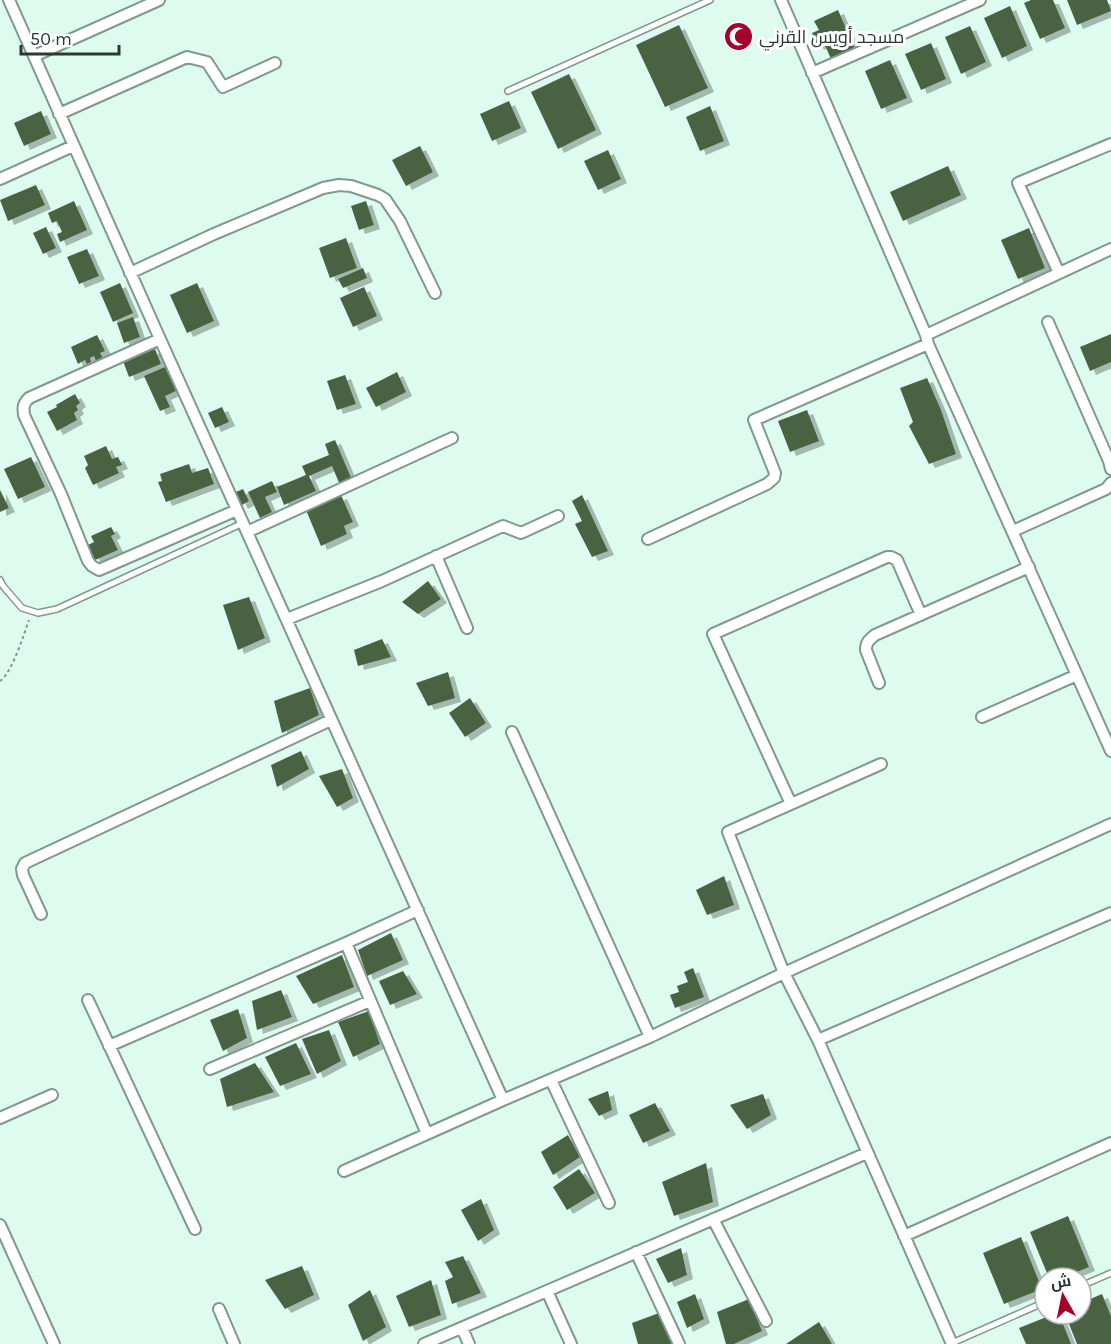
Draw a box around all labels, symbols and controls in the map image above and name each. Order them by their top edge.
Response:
scale bar [21,18,118,56]
mosque icon: مسجد أويس القرني [722,21,754,53]
place label: مسجد أويس القرني [759,26,904,51]
text: 50 m [30,28,72,50]
north arrow [1033,1266,1093,1326]
text: ش [1049,1271,1072,1293]

